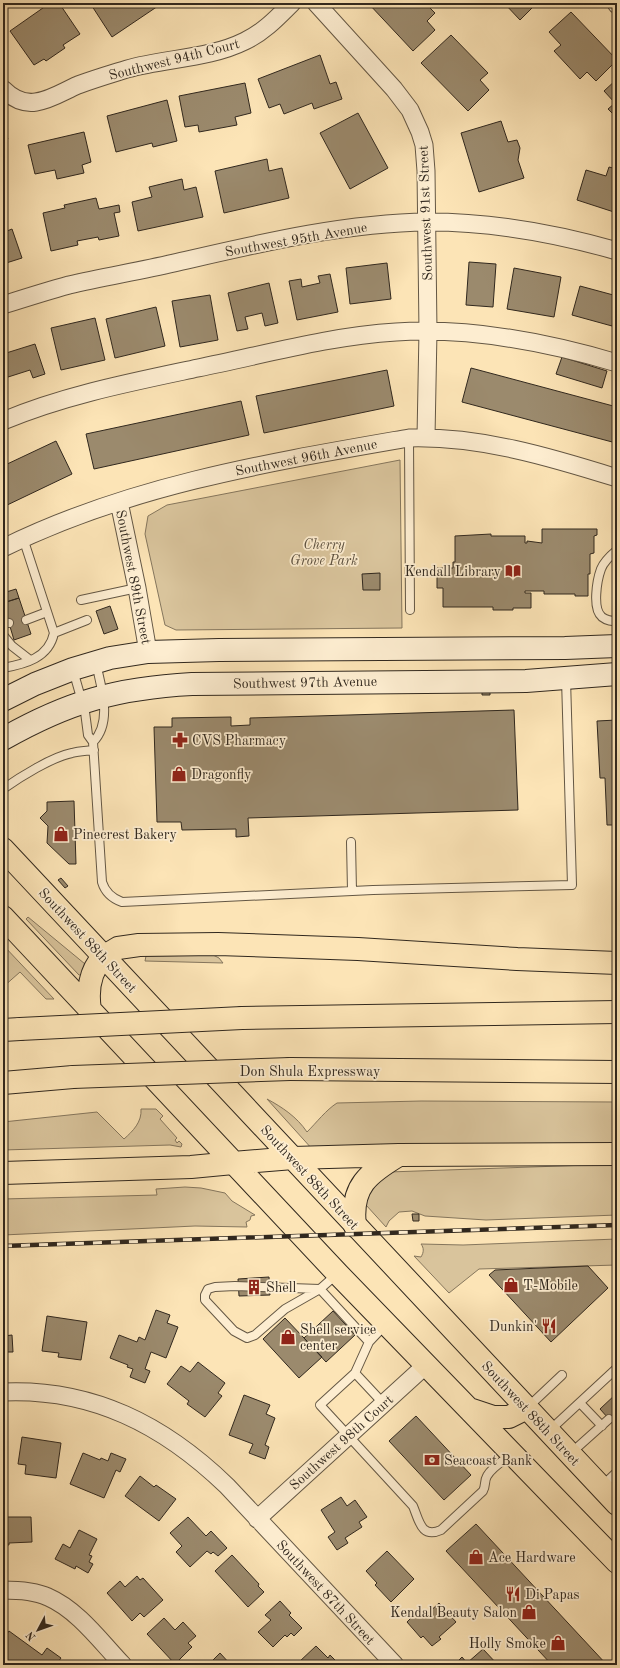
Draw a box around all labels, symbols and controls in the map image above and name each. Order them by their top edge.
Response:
street label: Southwest 94th Court [107,37,241,83]
street label: Southwest 91st Street [417,145,435,281]
street label: Southwest 95th Avenue [224,221,368,259]
street label: Southwest 96th Avenue [234,437,378,479]
street label: Southwest 89th Street [113,509,153,646]
park label: Cherry Grove Park [290,538,358,568]
library icon: Kendall Library [504,562,522,580]
place label: Kendall Library [405,565,502,579]
street label: Southwest 97th Avenue [233,675,377,691]
pharmacy icon: CVS Pharmacy [171,731,189,749]
place label: CVS Pharmacy [192,734,287,748]
shop icon: Dragonfly [170,765,188,783]
place label: Dragonfly [191,768,252,782]
shop icon: Pinecrest Bakery [52,825,70,843]
place label: Pinecrest Bakery [73,828,178,842]
street label: Southwest 88th Street [35,886,139,996]
street label: Don Shula Expressway [240,1065,381,1079]
street label: Southwest 88th Street [257,1123,361,1233]
shop icon: T-Mobile [502,1276,520,1294]
building icon: Shell [245,1278,263,1296]
place label: T-Mobile [523,1279,578,1293]
place label: Shell [266,1281,297,1295]
restaurant icon: Dunkin' [540,1317,558,1335]
place label: Dunkin' [489,1320,537,1334]
place label: Shell service center [300,1323,376,1353]
shop icon: Shell service center [279,1328,297,1346]
street label: Southwest 88th Street [478,1359,582,1469]
street label: Southwest 98th Court [287,1393,396,1493]
bank icon: Seacoast Bank [423,1451,441,1469]
place label: Seacoast Bank [444,1454,532,1468]
street label: Southwest 87th Street [273,1538,377,1648]
shop icon: Ace Hardware [467,1548,485,1566]
place label: Ace Hardware [488,1551,576,1565]
restaurant icon: Di Papas [504,1585,522,1603]
place label: Di Papas [525,1588,580,1602]
shop icon: Kendal Beauty Salon [520,1603,538,1621]
place label: Kendal Beauty Salon [390,1606,517,1620]
north arrow [18,1610,58,1650]
text: N [24,1628,38,1642]
shop icon: Holly Smoke [549,1634,567,1652]
place label: Holly Smoke [469,1637,546,1651]

